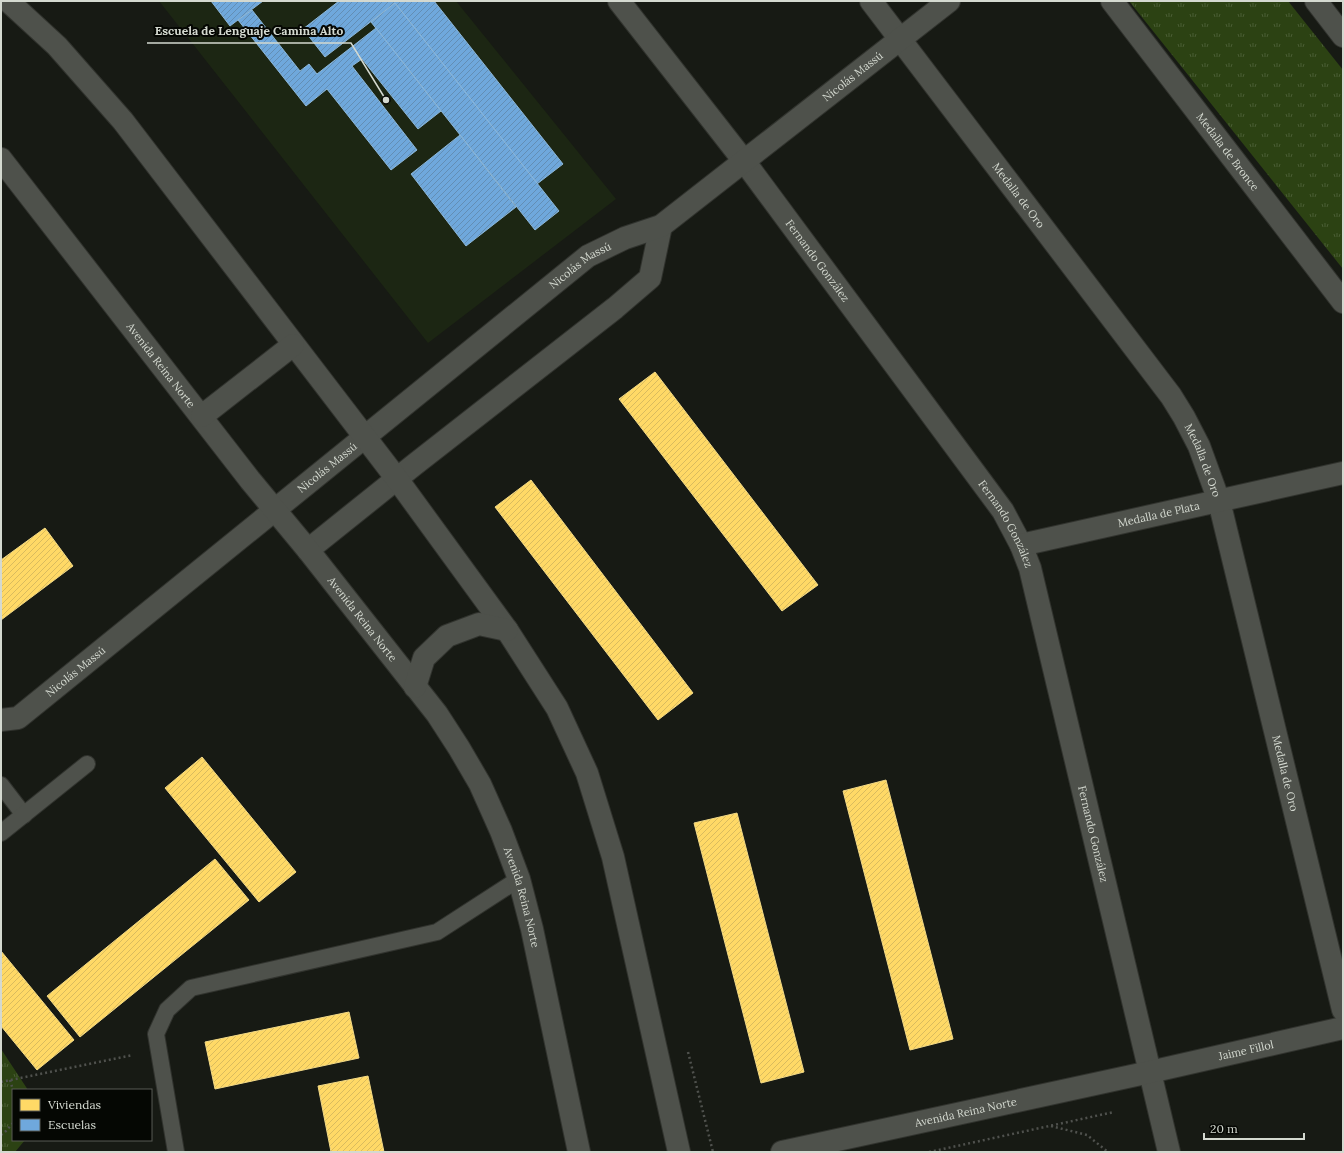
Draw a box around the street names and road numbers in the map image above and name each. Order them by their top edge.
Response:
street label: Nicolás Massú [819,48,886,104]
street label: Medalla de Bronce [1193,110,1262,194]
street label: Medalla de Oro [989,160,1048,231]
street label: Fernando González [783,217,853,305]
street label: Nicolás Massú [546,239,614,292]
street label: Avenida Reina Norte [123,319,198,411]
street label: Medalla de Oro [1182,421,1224,499]
street label: Nicolás Massú [294,439,360,496]
street label: Fernando González [975,477,1036,570]
street label: Medalla de Plata [1116,498,1201,530]
street label: Avenida Reina Norte [324,573,400,664]
street label: Nicolás Massú [43,643,108,700]
street label: Medalla de Oro [1269,734,1301,813]
street label: Fernando González [1075,784,1112,884]
street label: Avenida Reina Norte [500,844,543,949]
street label: Jaime Fillol [1216,1037,1275,1063]
street label: Avenida Reina Norte [912,1094,1018,1130]

